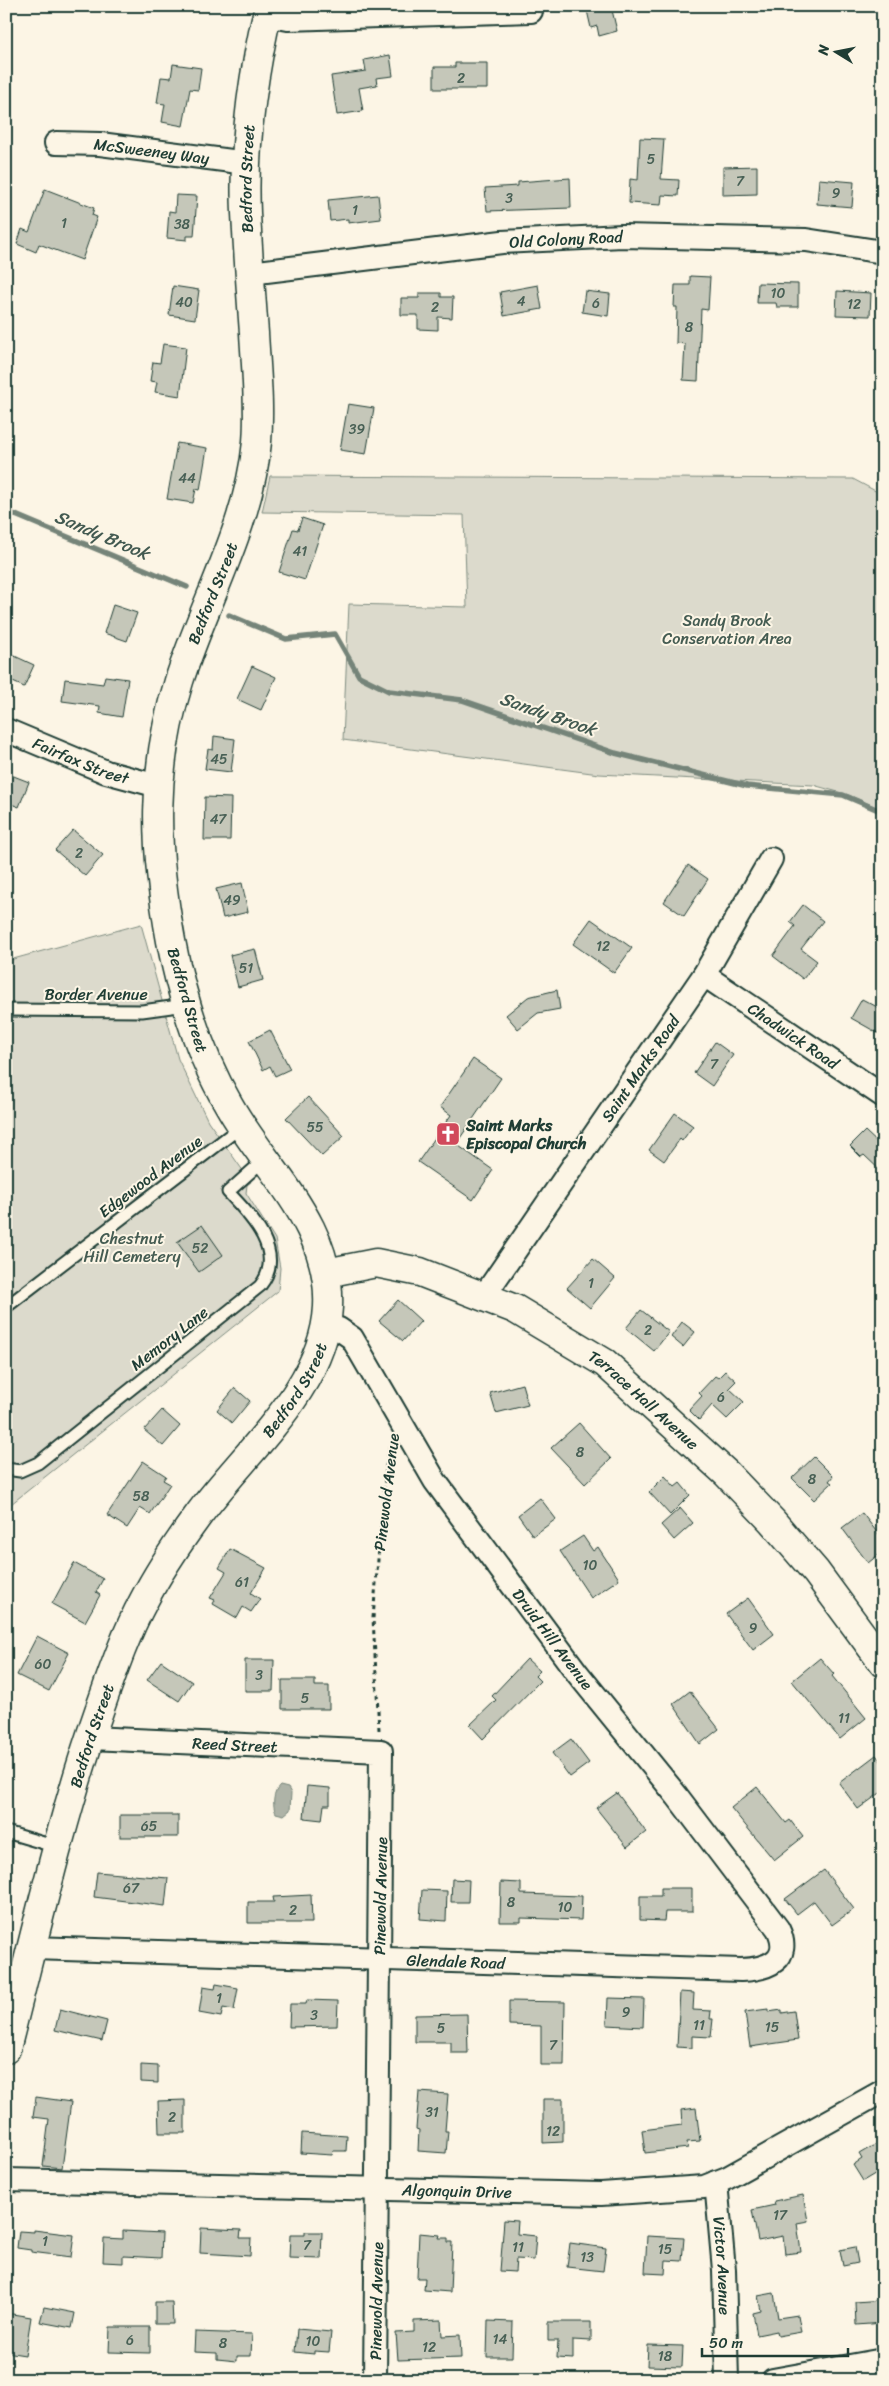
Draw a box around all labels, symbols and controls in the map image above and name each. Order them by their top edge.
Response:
north arrow [812,28,862,78]
text: N [810,43,837,58]
house number: 2 [457,66,465,91]
street label: Bedford Street [231,123,264,233]
street label: McSweeney Way [92,129,212,173]
house number: 5 [647,147,656,172]
house number: 7 [736,169,745,194]
house number: 9 [832,181,841,206]
house number: 3 [505,186,513,211]
house number: 1 [352,198,358,223]
house number: 1 [61,211,67,236]
house number: 38 [174,212,191,237]
street label: Old Colony Road [509,222,625,257]
house number: 10 [771,281,786,306]
house number: 4 [517,289,526,314]
house number: 40 [175,290,193,315]
house number: 6 [592,291,600,316]
house number: 12 [847,292,861,317]
house number: 2 [431,295,439,320]
house number: 8 [685,315,694,340]
house number: 39 [349,417,366,442]
house number: 44 [178,466,196,491]
water label: Sandy Brook [50,501,157,570]
street label: Bedford Street [179,538,246,649]
house number: 41 [293,539,307,564]
park label: Sandy Brook Conservation Area [662,606,792,653]
water label: Sandy Brook [495,683,603,746]
street label: Fairfax Street [28,729,133,793]
house number: 45 [210,747,228,772]
house number: 47 [210,807,227,832]
house number: 2 [75,841,83,866]
house number: 49 [223,888,241,913]
house number: 12 [596,934,610,959]
street label: Bedford Street [159,944,216,1056]
house number: 51 [239,956,253,981]
street label: Border Avenue [44,980,148,1009]
street label: Chadwick Road [742,994,846,1078]
street label: Saint Marks Road [593,1008,689,1128]
house number: 7 [710,1052,719,1077]
place label: Saint Marks Episcopal Church [465,1111,587,1158]
house number: 55 [306,1115,324,1140]
church icon: Saint Marks Episcopal Church [435,1121,461,1147]
street label: Edgewood Avenue [92,1127,209,1225]
park label: Chestnut Hill Cemetery [83,1224,181,1271]
house number: 52 [192,1236,208,1261]
house number: 1 [588,1271,594,1296]
street label: Memory Lane [124,1298,215,1378]
house number: 2 [644,1318,652,1343]
street label: Bedford Street [254,1339,335,1444]
street label: Terrace Hall Avenue [582,1342,706,1457]
house number: 6 [717,1385,725,1410]
street label: Pinewold Avenue [365,1431,408,1553]
house number: 8 [576,1440,585,1465]
house number: 8 [808,1467,817,1492]
house number: 58 [133,1484,150,1509]
house number: 10 [583,1553,598,1578]
house number: 61 [235,1570,249,1595]
street label: Druid Hill Avenue [504,1582,601,1697]
house number: 9 [749,1616,758,1641]
house number: 60 [35,1652,52,1677]
house number: 3 [255,1663,263,1688]
street label: Bedford Street [61,1680,122,1791]
house number: 5 [301,1686,310,1711]
house number: 11 [838,1706,850,1731]
street label: Reed Street [192,1729,278,1761]
house number: 65 [141,1814,158,1839]
street label: Pinewold Avenue [365,1836,396,1955]
house number: 67 [123,1876,140,1901]
house number: 8 [507,1890,516,1915]
house number: 10 [558,1895,573,1920]
house number: 2 [289,1898,297,1923]
street label: Glendale Road [406,1946,507,1978]
house number: 1 [216,1986,222,2011]
house number: 9 [622,2000,631,2025]
house number: 3 [310,2003,318,2028]
house number: 11 [693,2013,705,2038]
house number: 15 [765,2015,780,2040]
house number: 5 [437,2016,446,2041]
house number: 7 [549,2033,558,2058]
house number: 31 [425,2100,439,2125]
house number: 2 [168,2105,176,2130]
house number: 12 [546,2119,560,2144]
street label: Algonquin Drive [401,2175,512,2207]
house number: 17 [773,2203,788,2228]
street label: Victor Avenue [704,2215,739,2315]
house number: 1 [42,2229,48,2254]
house number: 7 [303,2233,312,2258]
house number: 11 [512,2235,524,2260]
house number: 15 [658,2237,673,2262]
street label: Pinewold Avenue [361,2241,392,2360]
house number: 13 [580,2245,594,2270]
scale bar [702,2326,848,2358]
house number: 14 [493,2327,508,2352]
house number: 6 [126,2328,134,2353]
house number: 10 [306,2329,321,2354]
text: 50 m [709,2330,744,2356]
house number: 8 [219,2331,228,2356]
house number: 12 [422,2335,436,2360]
house number: 18 [658,2344,673,2369]

